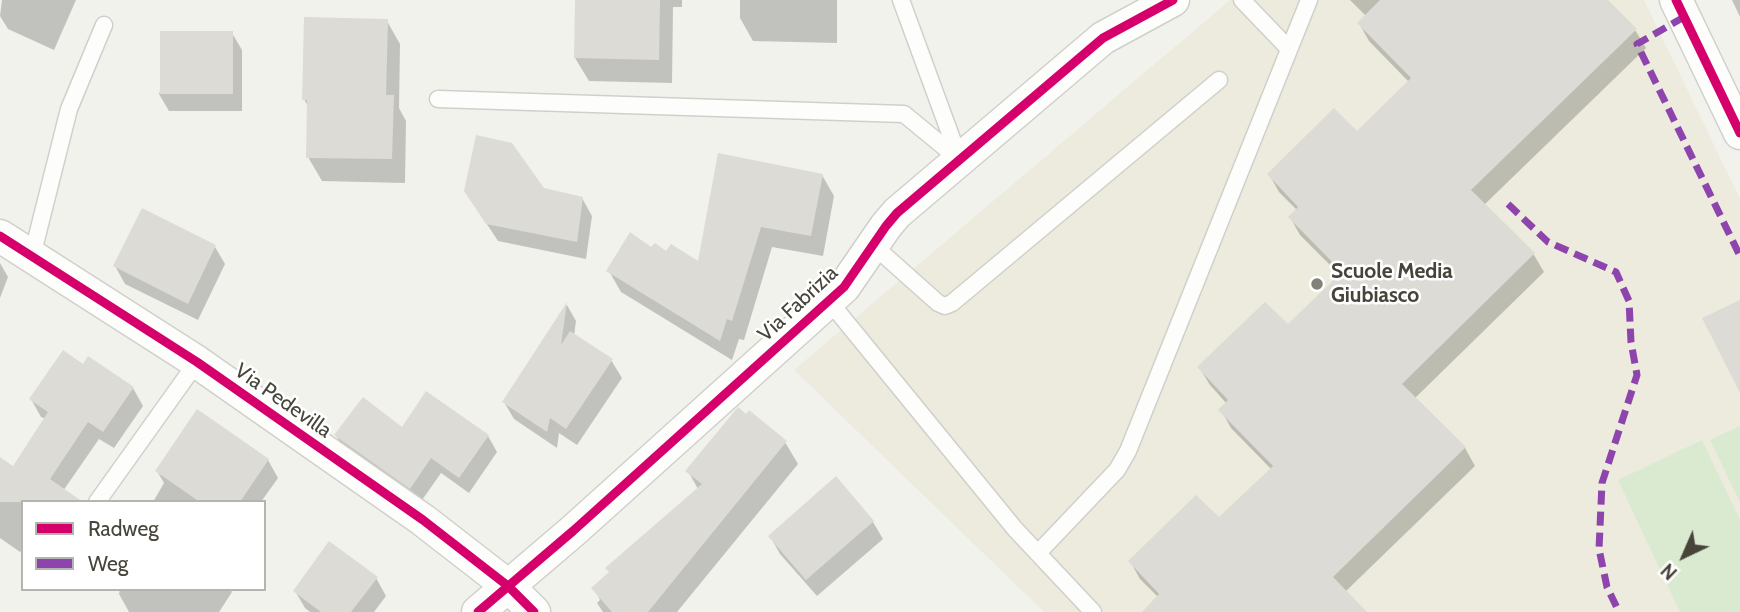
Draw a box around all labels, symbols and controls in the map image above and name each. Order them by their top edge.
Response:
place label: Scuole Media Giubiasco [1331,259,1453,309]
street label: Via Fabrizia [753,261,843,347]
marker: Scuole Media Giubiasco [1309,276,1325,292]
street label: Via Pedevilla [230,358,336,444]
legend [21,500,266,591]
text: Radweg [88,516,159,541]
north arrow [1649,521,1719,591]
text: Weg [88,551,128,576]
text: N [1656,559,1682,584]

